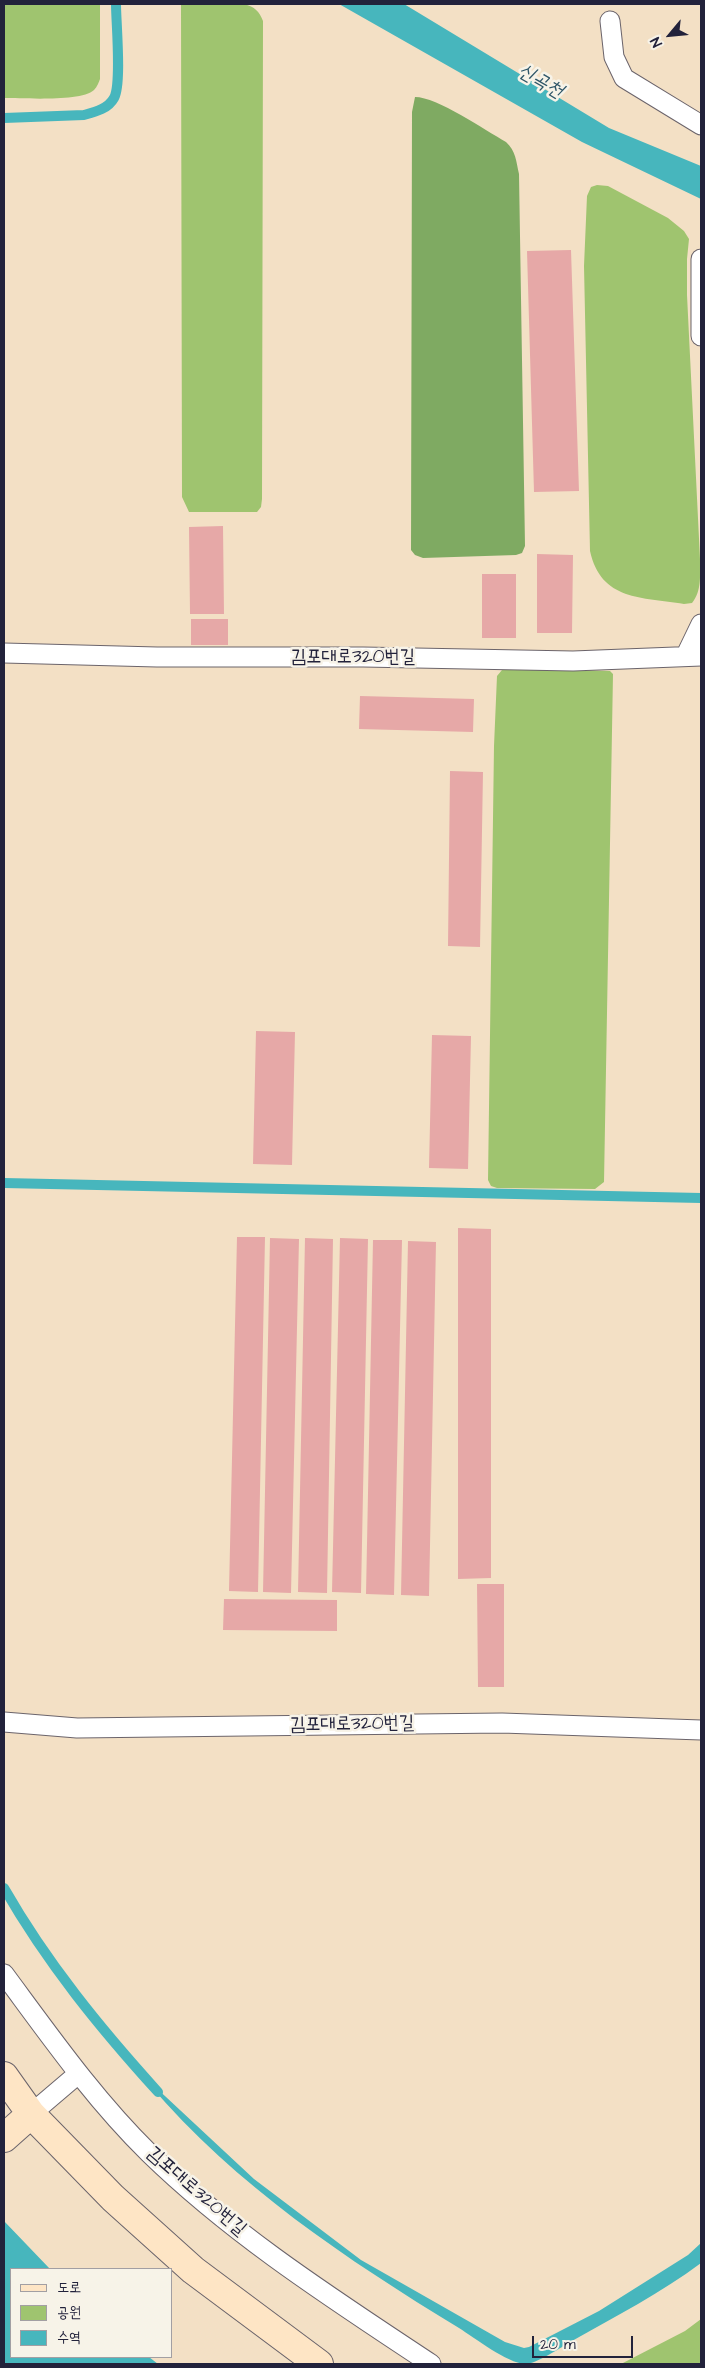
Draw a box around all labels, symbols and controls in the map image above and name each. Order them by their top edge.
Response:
north arrow [645,10,695,60]
text: N [646,33,668,51]
water label: 신곡천 [513,60,567,104]
street label: 김포대로320번길 [291,647,415,669]
street label: 김포대로320번길 [290,1713,414,1737]
street label: 김포대로320번길 [142,2143,250,2241]
legend [10,2268,172,2358]
text: 도로 [57,2277,81,2298]
text: 공원 [57,2302,81,2323]
scale bar [535,2326,636,2358]
text: 수역 [57,2327,81,2348]
text: 20 m [540,2334,576,2355]

